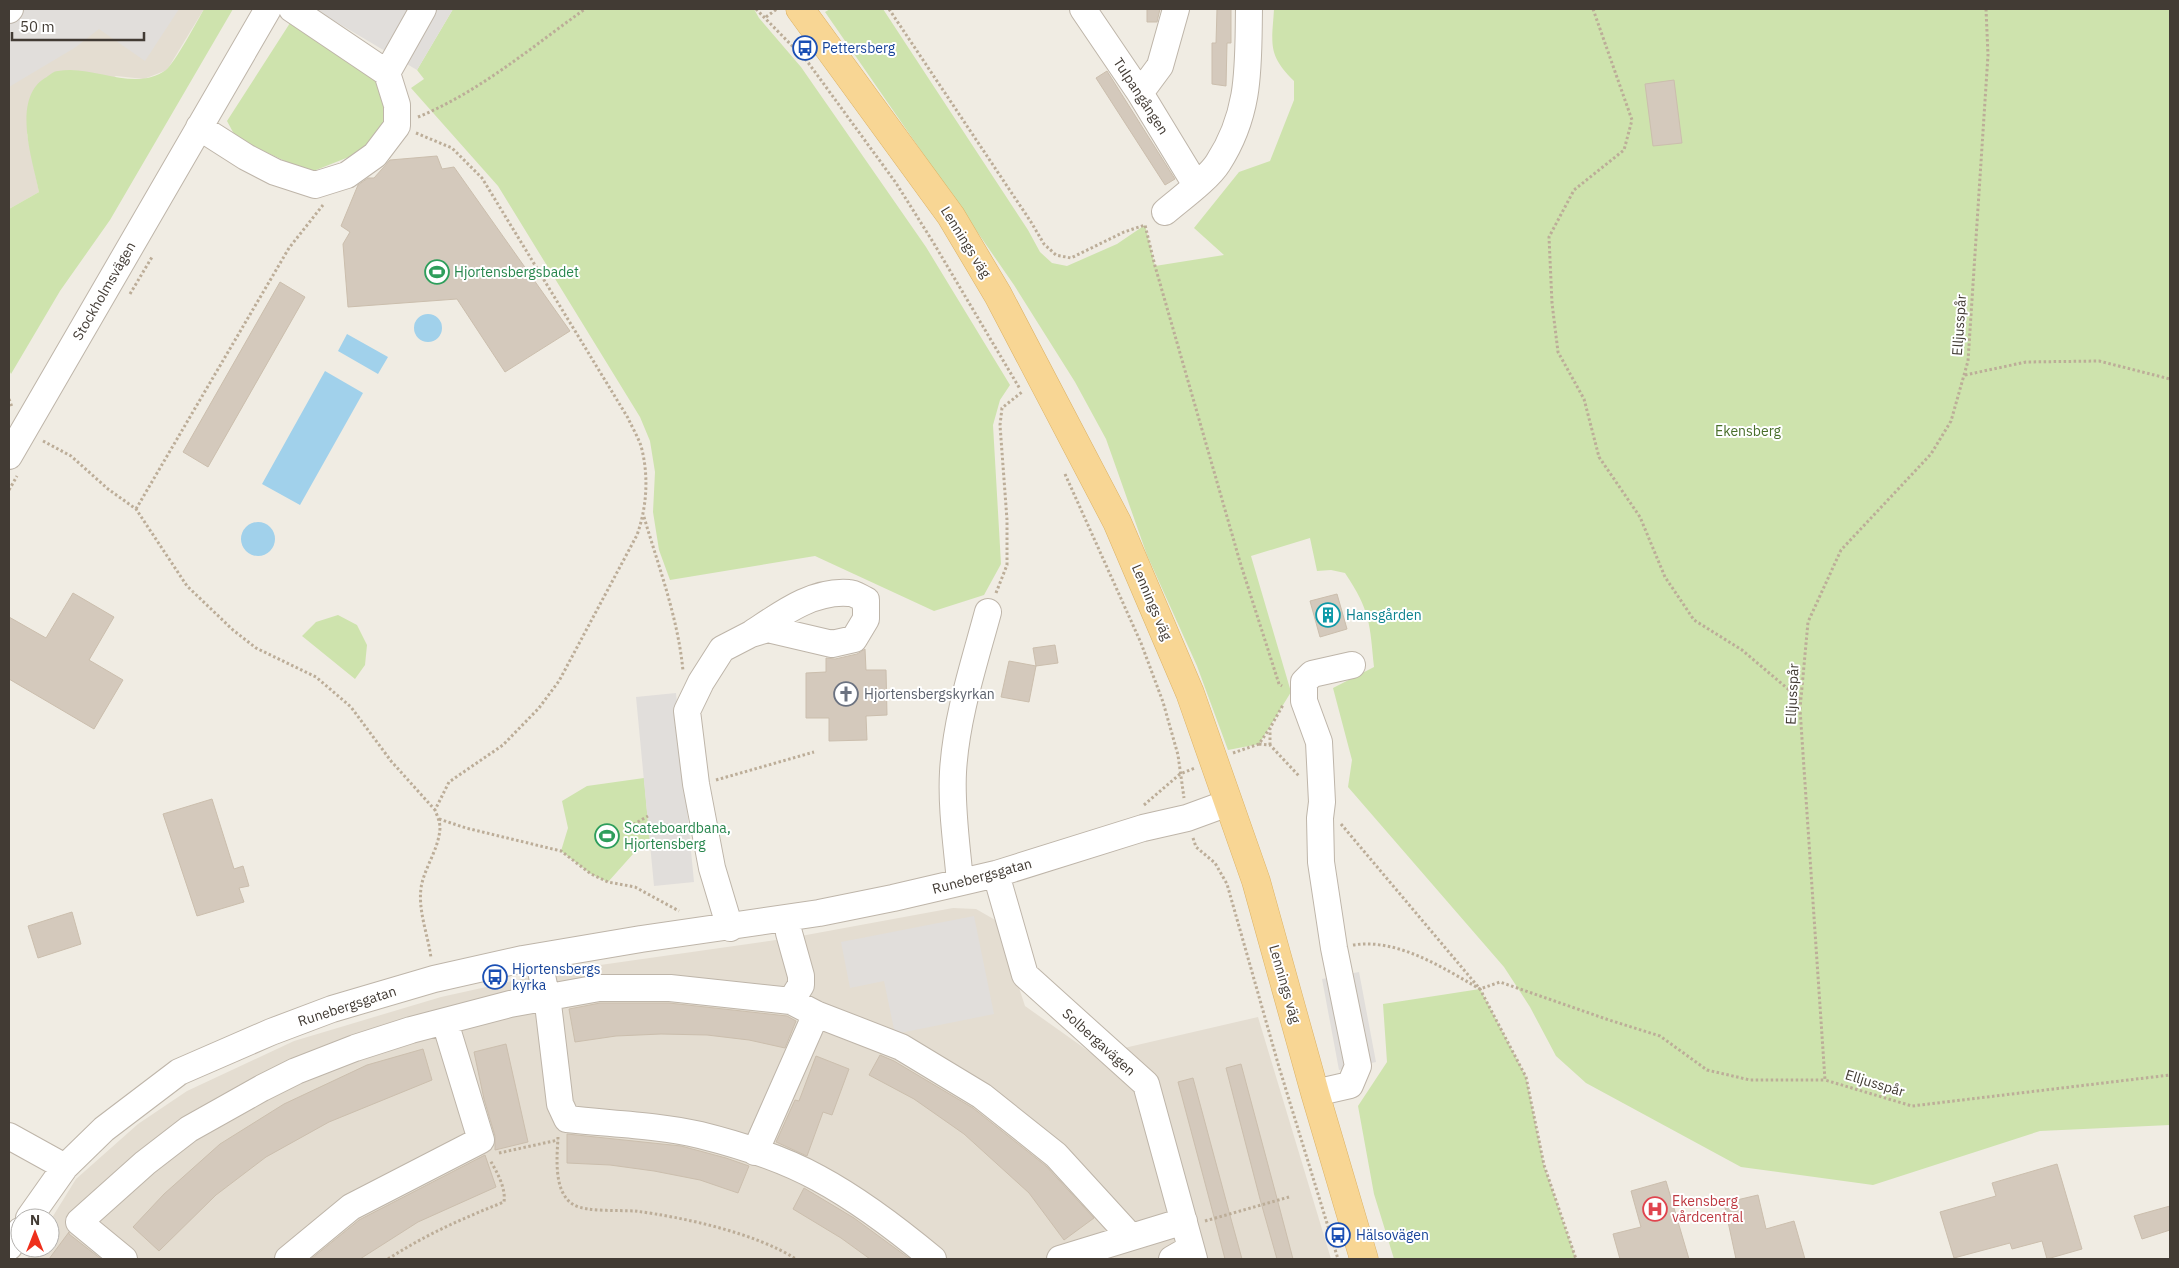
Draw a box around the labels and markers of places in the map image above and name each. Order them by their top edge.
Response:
bus stop icon: Pettersberg [792,35,818,61]
place label: Pettersberg [822,39,896,57]
sports icon: Hjortensbergsbadet [424,259,450,285]
place label: Hjortensbergsbadet [454,263,579,281]
building icon: Hansgården [1315,602,1341,628]
place label: Hansgården [1346,606,1422,624]
church icon: Hjortensbergskyrkan [833,681,859,707]
place label: Hjortensbergskyrkan [864,685,995,703]
place label: Scateboardbana, Hjortensberg [624,819,731,853]
sports icon: Scateboardbana, Hjortensberg [594,823,620,849]
place label: Hjortensbergs kyrka [512,960,601,994]
bus stop icon: Hjortensbergs kyrka [482,964,508,990]
place label: Ekensberg vårdcentral [1672,1192,1743,1226]
hospital icon: Ekensberg vårdcentral [1642,1196,1668,1222]
bus stop icon: Hälsovägen [1325,1222,1351,1248]
place label: Hälsovägen [1356,1226,1429,1244]

